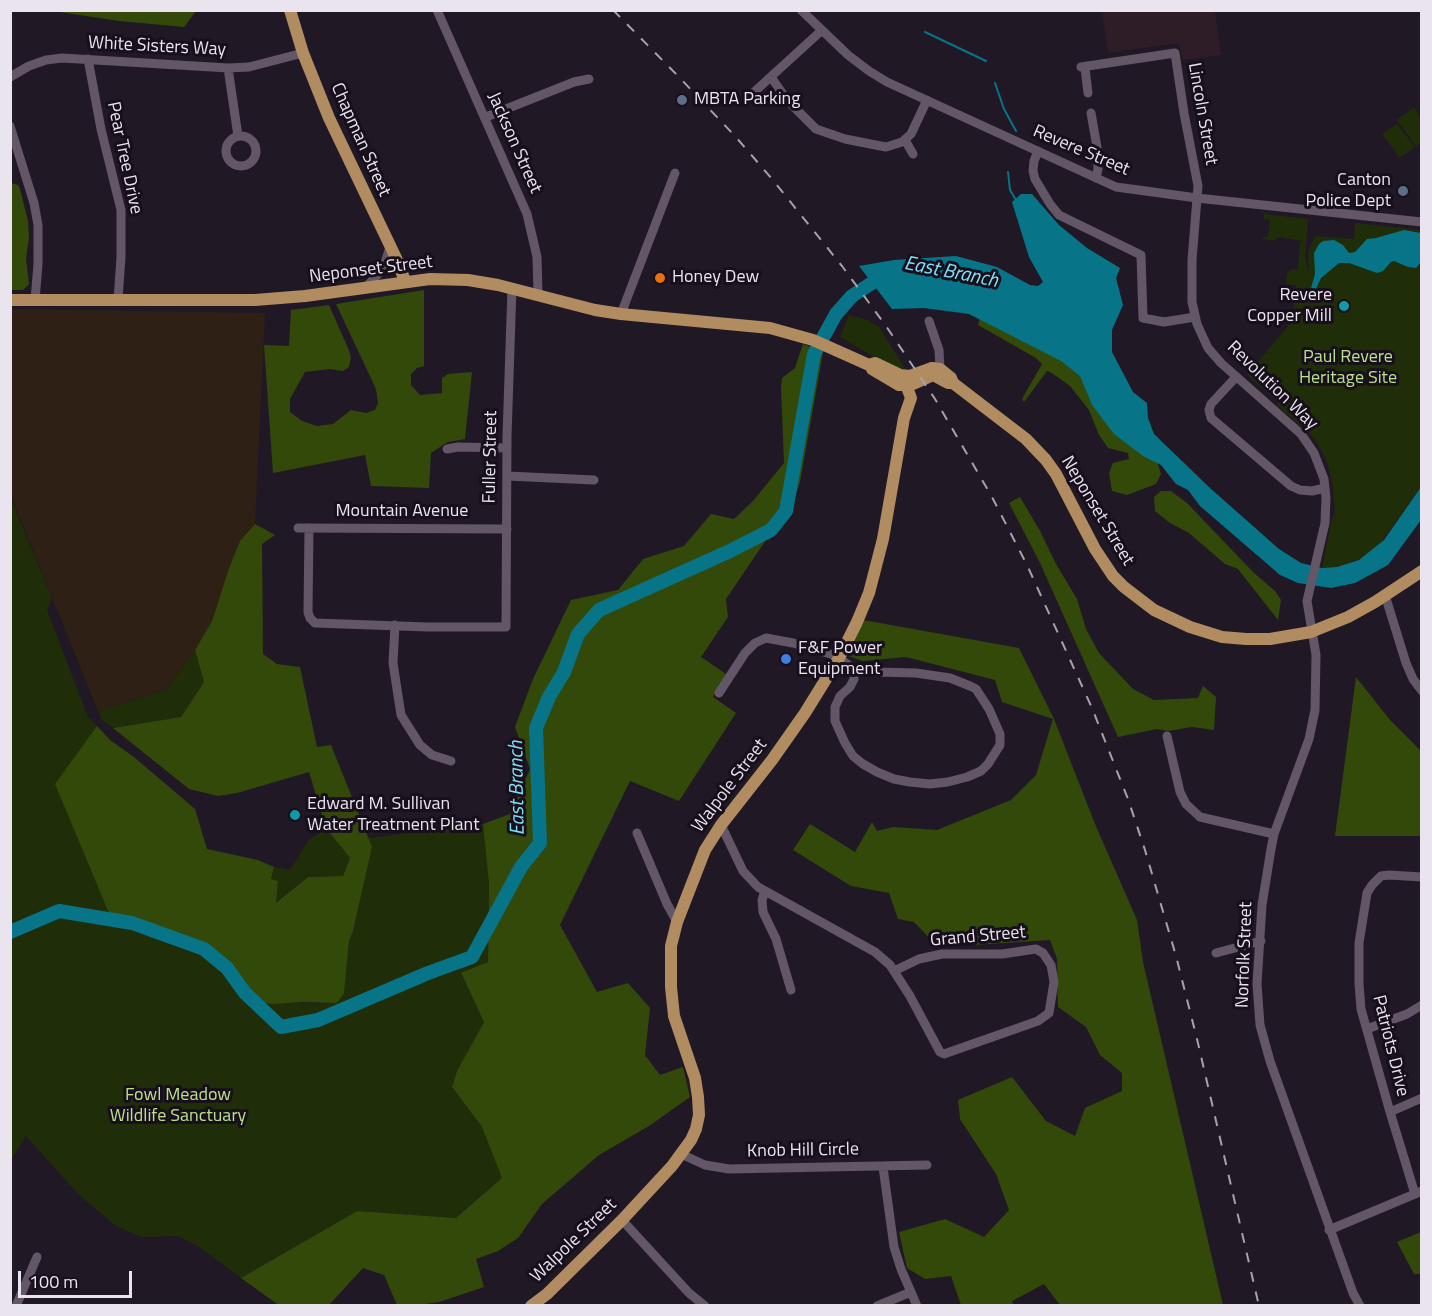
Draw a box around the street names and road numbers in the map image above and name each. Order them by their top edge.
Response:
street label: White Sisters Way [87,33,227,61]
street label: Lincoln Street [1182,61,1222,167]
street label: Chapman Street [325,80,395,200]
street label: Jackson Street [482,89,546,197]
street label: Pear Tree Drive [102,100,146,216]
street label: Revere Street [1029,121,1133,181]
street label: Neponset Street [308,252,434,288]
street label: Revolution Way [1222,337,1322,435]
street label: Fuller Street [479,410,503,504]
street label: Neponset Street [1056,452,1138,570]
street label: Mountain Avenue [336,501,468,523]
street label: Walpole Street [688,735,772,837]
street label: Norfolk Street [1232,902,1258,1008]
street label: Grand Street [929,922,1027,952]
street label: Patriots Drive [1367,993,1413,1099]
street label: Knob Hill Circle [747,1139,859,1163]
street label: Walpole Street [526,1195,622,1287]

